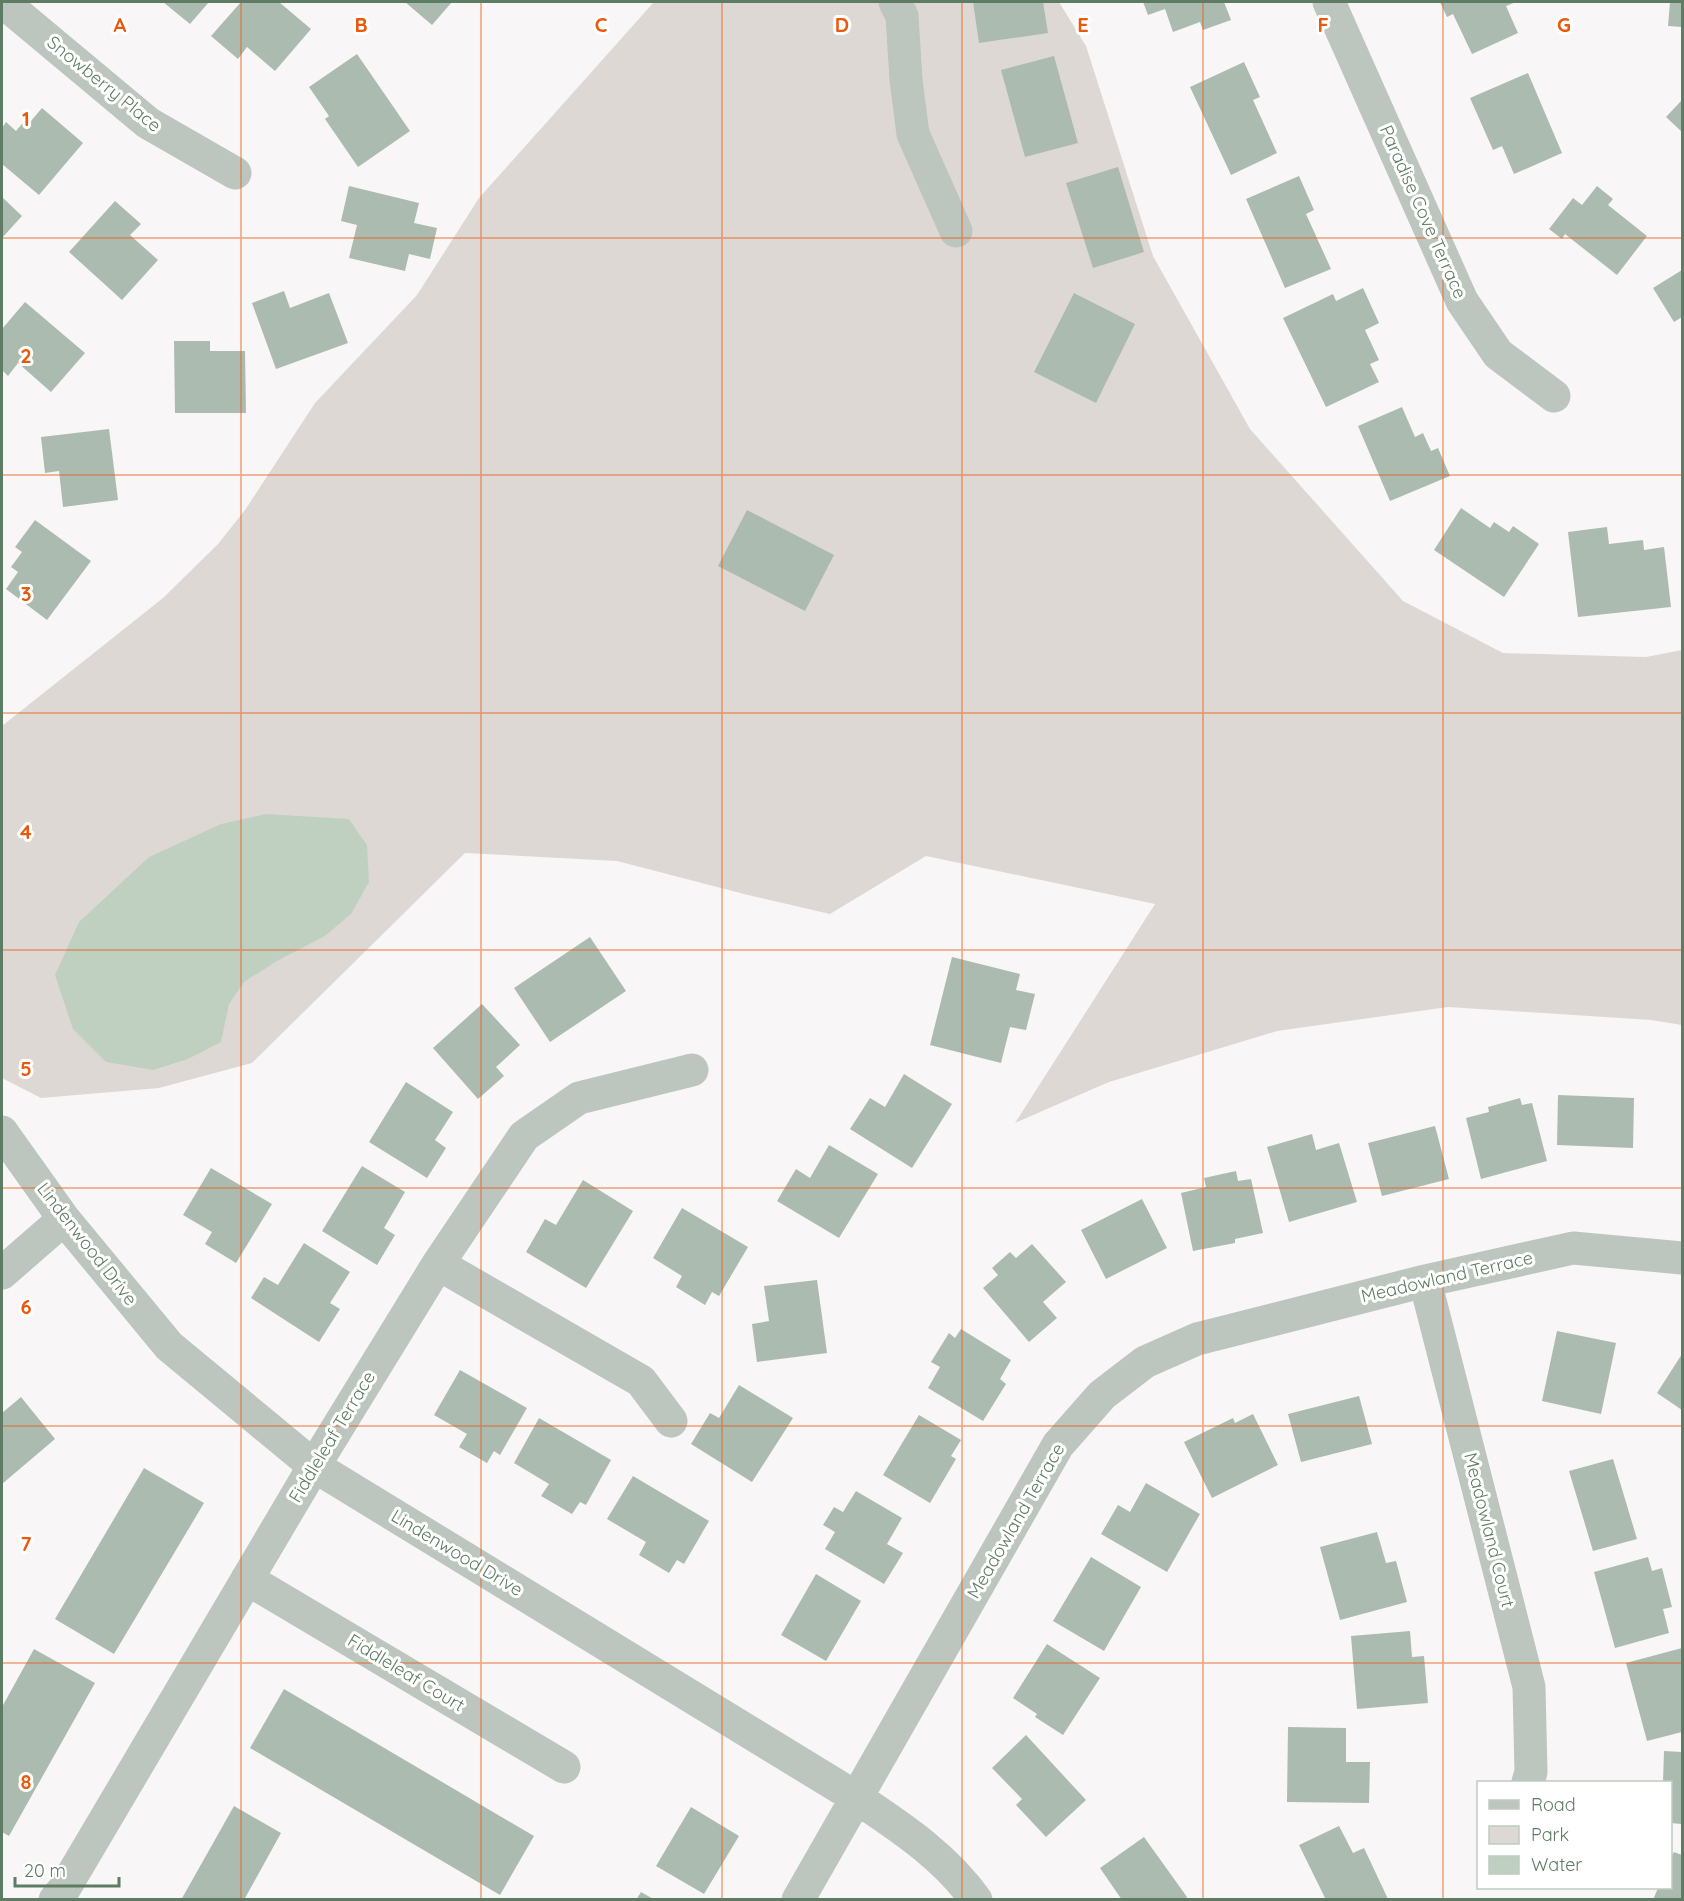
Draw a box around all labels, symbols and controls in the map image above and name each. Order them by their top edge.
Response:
text: A [114,12,127,37]
text: B [354,12,368,37]
text: C [595,12,608,37]
text: D [835,12,849,37]
text: E [1077,12,1089,37]
text: F [1317,12,1329,37]
text: G [1557,12,1571,37]
street label: Snowberry Place [43,31,166,137]
text: 1 [22,106,30,131]
street label: Paradise Cove Terrace [1375,122,1472,302]
text: 2 [20,343,32,368]
text: 3 [21,581,31,606]
text: 4 [20,819,32,844]
text: 5 [20,1056,32,1081]
street label: Lindenwood Drive [32,1178,143,1310]
street label: Meadowland Terrace [1359,1246,1535,1307]
text: 6 [20,1294,32,1319]
street label: Fiddleleaf Terrace [283,1367,380,1507]
street label: Meadowland Terrace [962,1439,1069,1603]
street label: Meadowland Court [1459,1450,1520,1610]
street label: Lindenwood Drive [387,1504,527,1601]
text: 7 [21,1531,32,1556]
street label: Fiddleleaf Court [344,1629,469,1717]
text: 8 [21,1769,32,1794]
legend [1477,1781,1672,1889]
text: Road [1531,1793,1576,1816]
text: Park [1531,1823,1569,1846]
scale bar [15,1850,118,1888]
text: Water [1531,1853,1582,1876]
text: 20 m [24,1859,66,1882]

